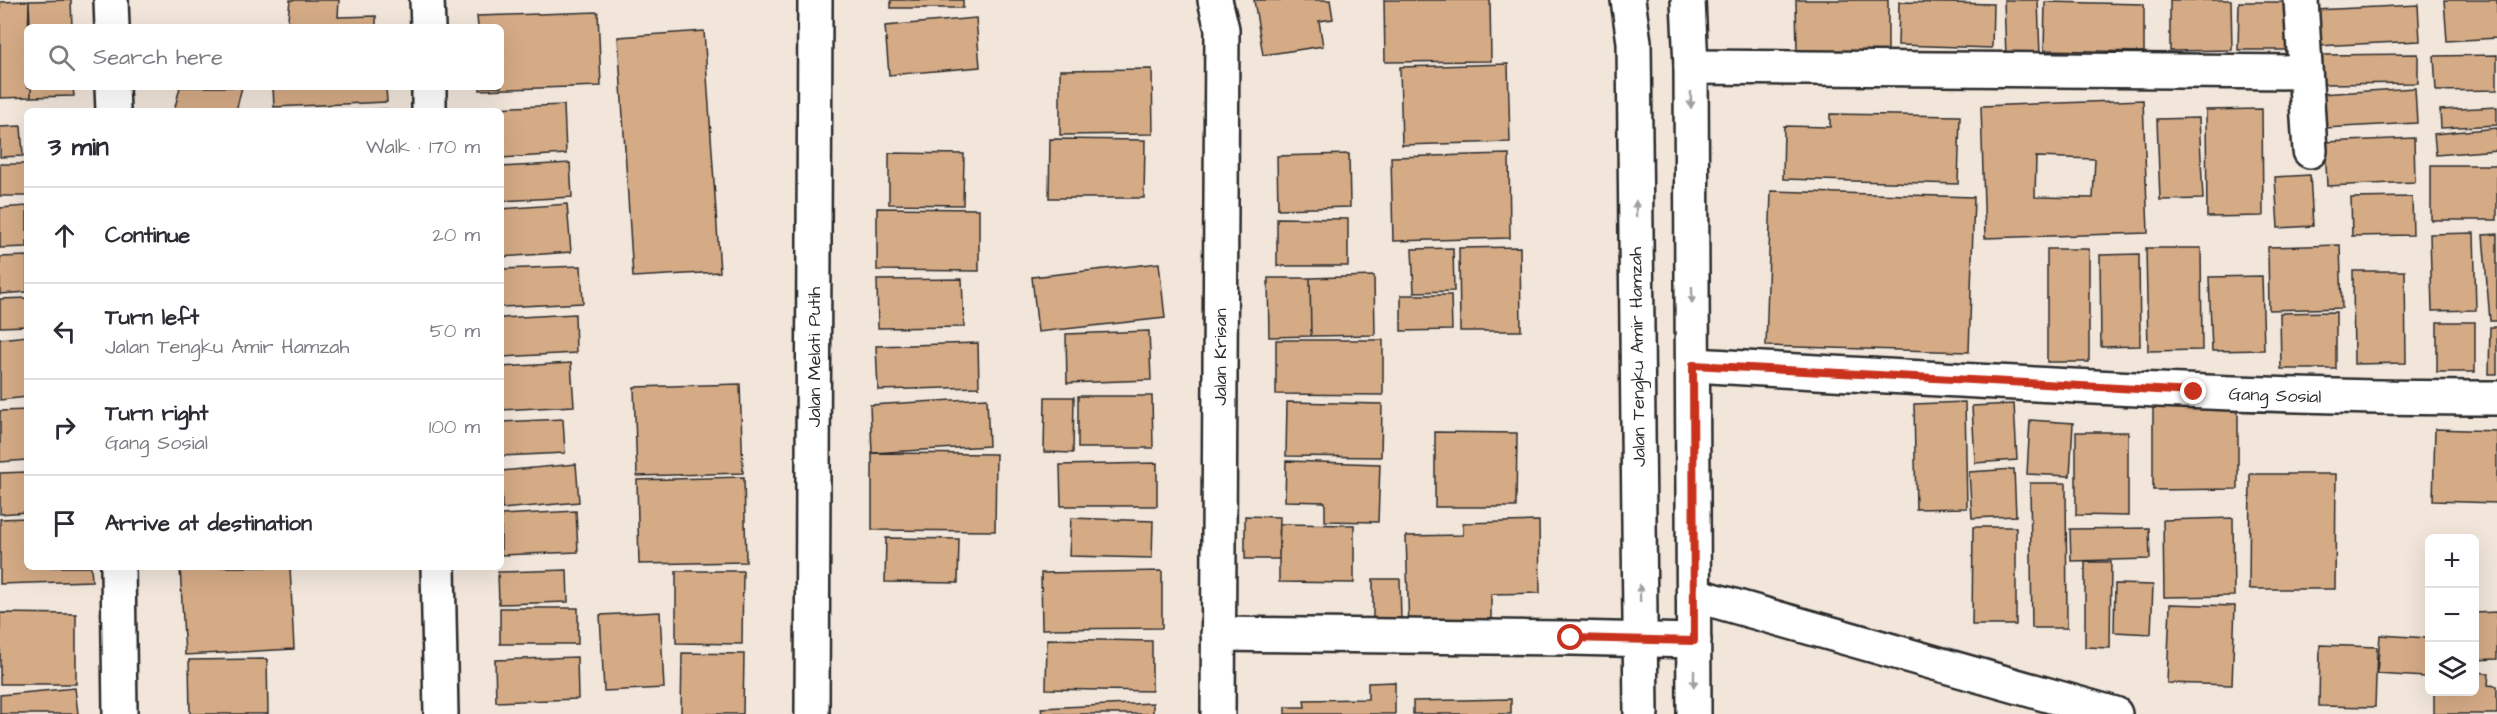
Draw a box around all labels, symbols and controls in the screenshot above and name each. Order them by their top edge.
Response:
search box [24,24,504,90]
icon: search [45,41,78,74]
text: Search here [93,42,223,73]
one-way arrow [1686,91,1696,110]
text: 3 min [48,129,109,165]
text: Walk · 170 m [366,133,480,161]
one-way arrow [1631,199,1641,218]
icon: ahead [48,219,81,252]
text: Continue [105,220,190,251]
text: 20 m [432,221,480,249]
street label: Jalan Tengku Amir Hamzah [1623,247,1653,467]
one-way arrow [1687,286,1697,305]
street label: Jalan Melati Putih [802,287,827,427]
text: Turn left [105,302,199,333]
street label: Jalan Krisan [1208,308,1233,406]
icon: left [48,315,81,348]
text: 50 m [430,317,480,345]
text: Jalan Tengku Amir Hamzah [105,333,349,361]
route end [2180,378,2206,404]
street label: Gang Sosial [2228,381,2322,411]
text: Turn right [105,398,208,429]
icon: right [48,411,81,444]
text: 100 m [429,413,480,441]
text: Gang Sosial [105,429,208,457]
icon: arrive [48,507,81,540]
text: Arrive at destination [105,508,312,539]
map controls [2425,534,2479,696]
button: + [2425,534,2479,588]
one-way arrow [1635,583,1645,602]
button: − [2425,588,2479,642]
route start [1557,624,1583,650]
button: layers [2425,642,2479,696]
one-way arrow [1689,670,1699,689]

